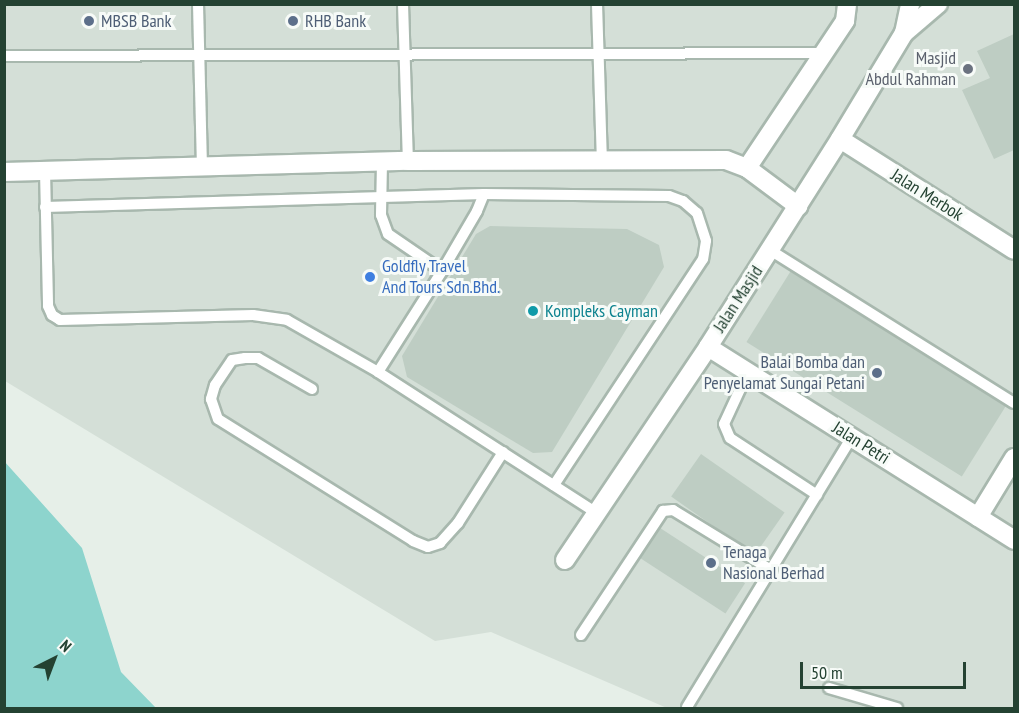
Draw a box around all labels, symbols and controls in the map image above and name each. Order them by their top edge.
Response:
place label: MBSB Bank [101,10,172,32]
place label: RHB Bank [305,10,366,32]
marker: MBSB Bank [82,14,96,28]
marker: RHB Bank [286,14,300,28]
place label: Masjid Abdul Rahman [865,48,956,90]
marker: Masjid Abdul Rahman [961,62,975,76]
street label: Jalan Merbok [887,164,967,226]
place label: Goldfly Travel And Tours Sdn.Bhd. [382,256,501,298]
street label: Jalan Masjid [709,262,767,336]
marker: Goldfly Travel And Tours Sdn.Bhd. [363,270,377,284]
place label: Kompleks Cayman [545,300,658,322]
marker: Kompleks Cayman [526,304,540,318]
place label: Balai Bomba dan Penyelamat Sungai Petani [704,352,865,394]
marker: Balai Bomba dan Penyelamat Sungai Petani [870,366,884,380]
street label: Jalan Petri [828,417,894,469]
place label: Tenaga Nasional Berhad [723,542,825,584]
marker: Tenaga Nasional Berhad [704,556,718,570]
north arrow [24,629,84,689]
text: N [56,635,76,656]
scale bar [803,650,970,688]
text: 50 m [811,661,843,684]

